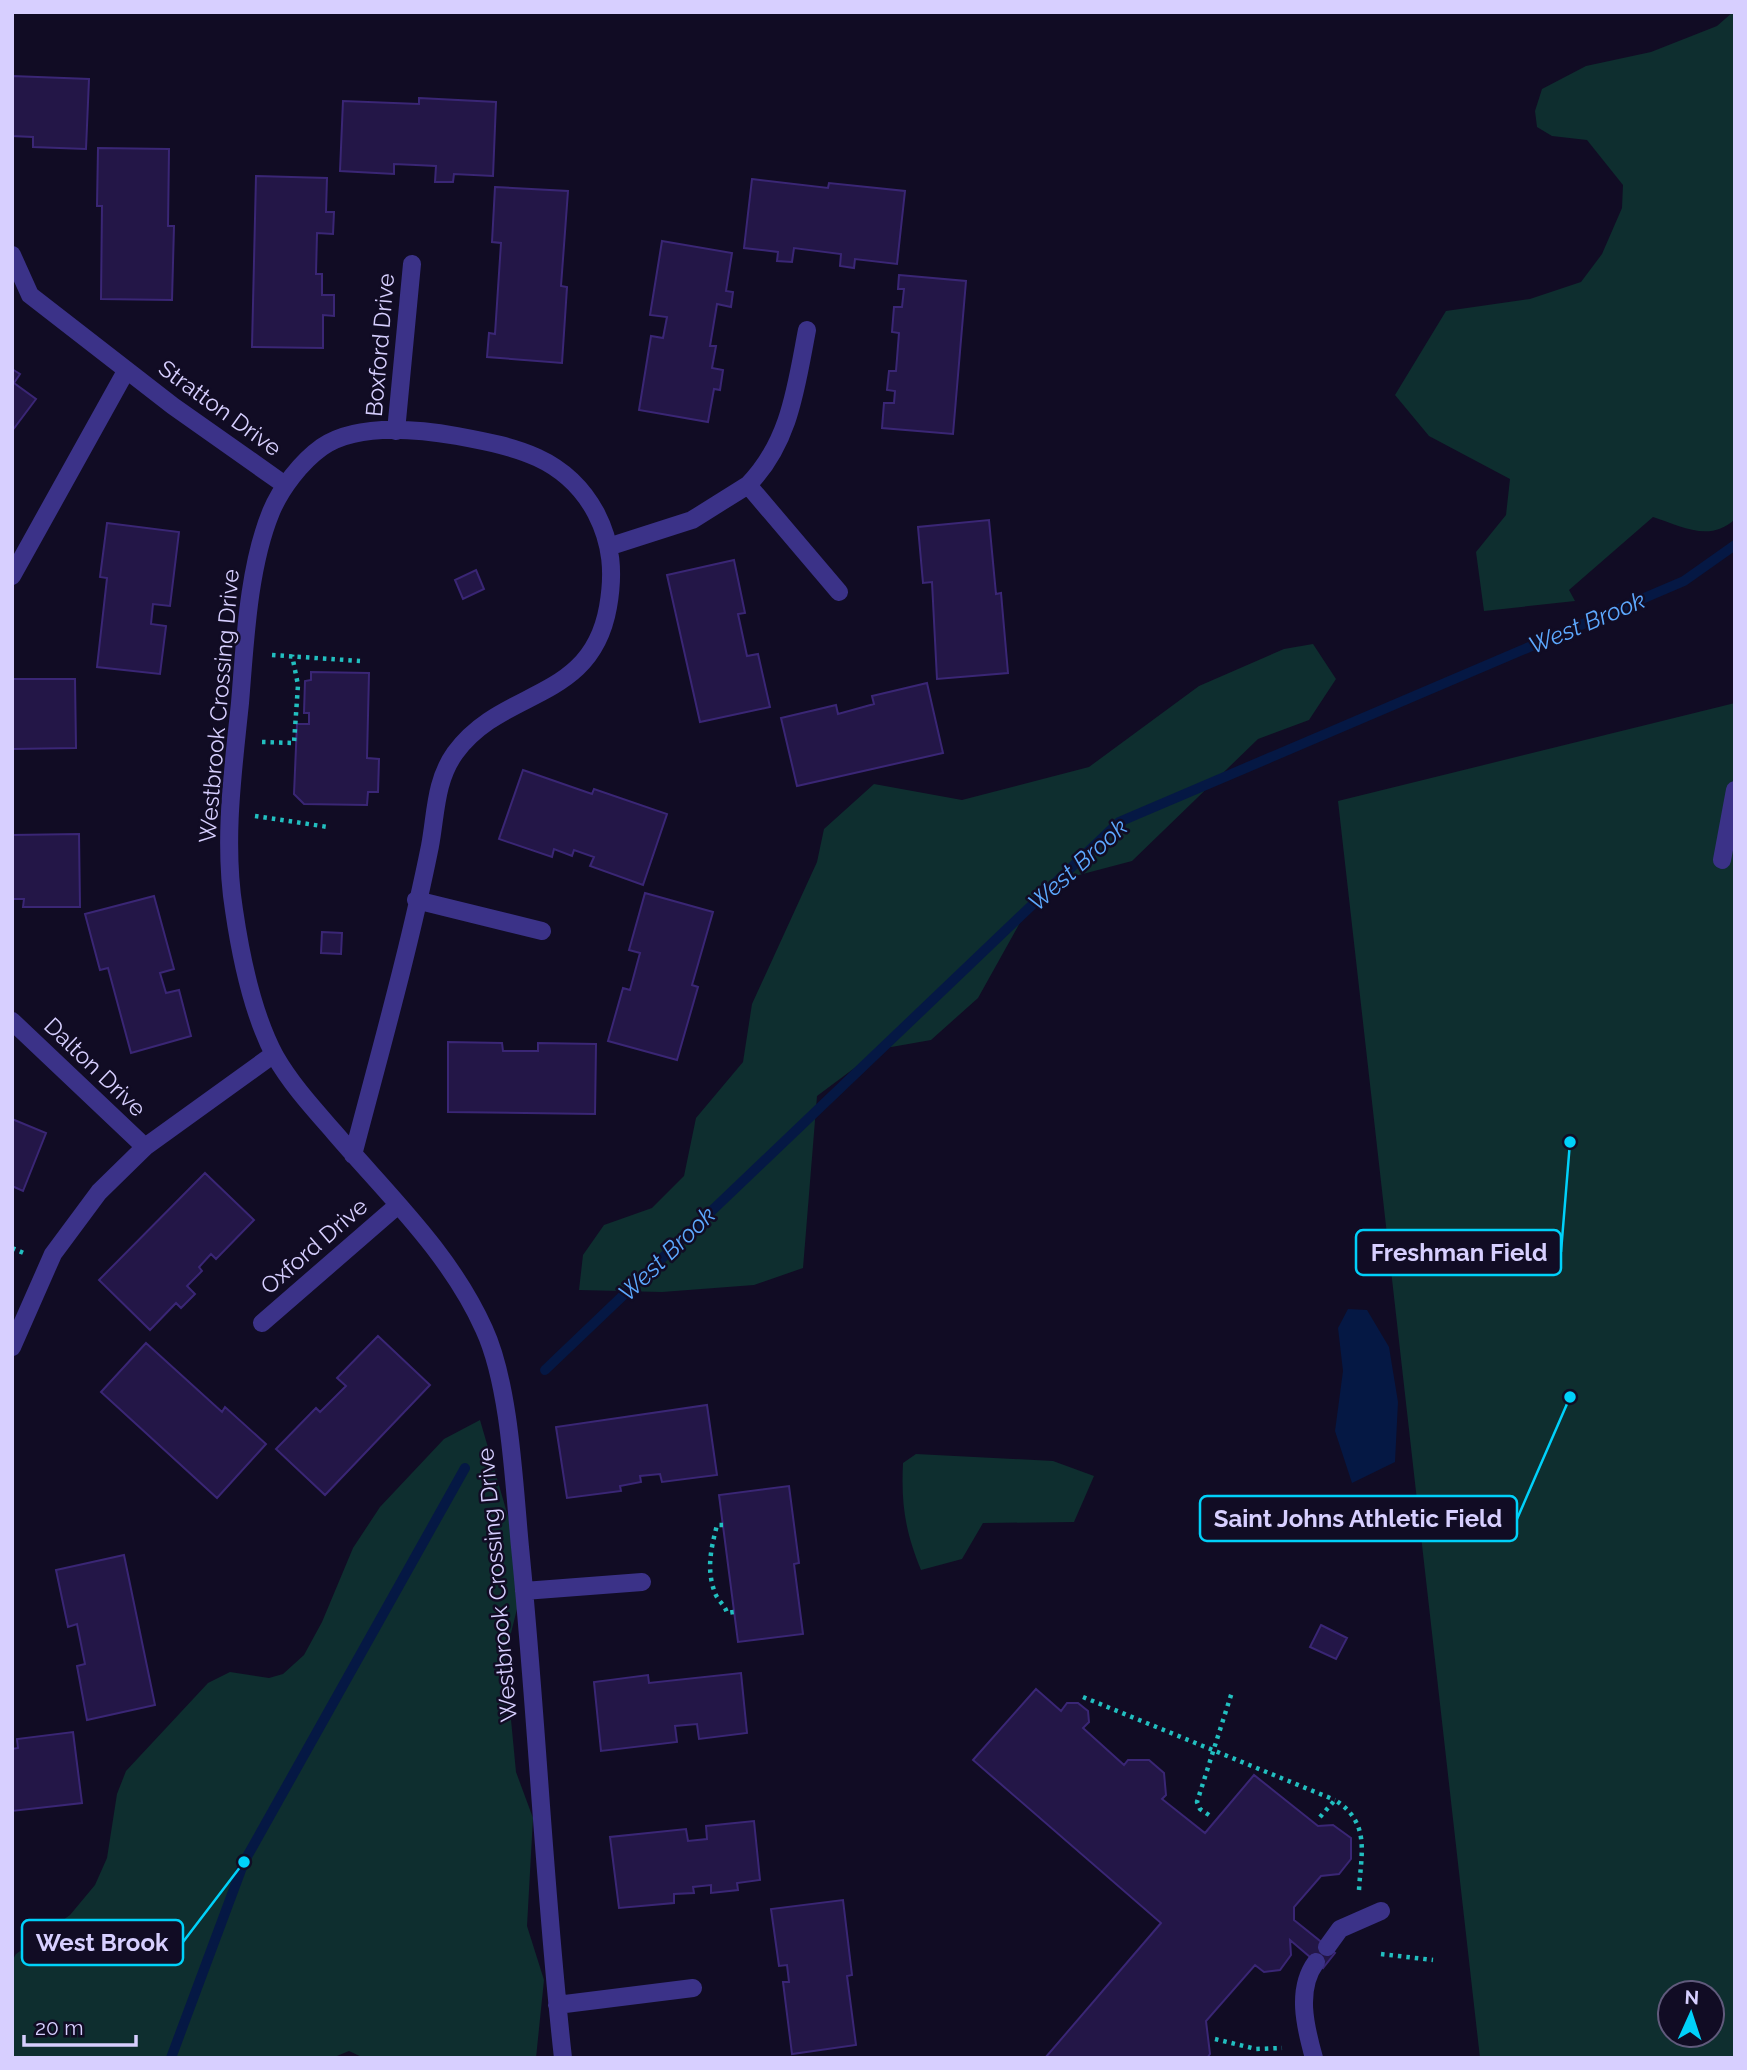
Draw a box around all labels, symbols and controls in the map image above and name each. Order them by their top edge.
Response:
street label: Boxford Drive [360,272,399,418]
street label: Stratton Drive [154,354,287,461]
street label: Westbrook Crossing Drive [193,568,244,844]
water label: West Brook [1524,585,1650,660]
water label: West Brook [1022,812,1133,917]
street label: Dalton Drive [39,1012,152,1122]
street label: Oxford Drive [255,1192,372,1299]
water label: West Brook [612,1200,721,1307]
callout: Freshman Field [1356,1230,1561,1275]
text: Freshman Field [1371,1238,1547,1267]
street label: Westbrook Crossing Drive [471,1447,522,1723]
callout: Saint Johns Athletic Field [1200,1496,1517,1541]
text: Saint Johns Athletic Field [1214,1504,1502,1533]
callout: West Brook [22,1920,183,1965]
text: West Brook [36,1928,169,1957]
north arrow [1656,1979,1726,2049]
text: N [1684,1986,1700,2008]
scale bar [24,2004,136,2048]
text: 20 m [35,2015,83,2040]

